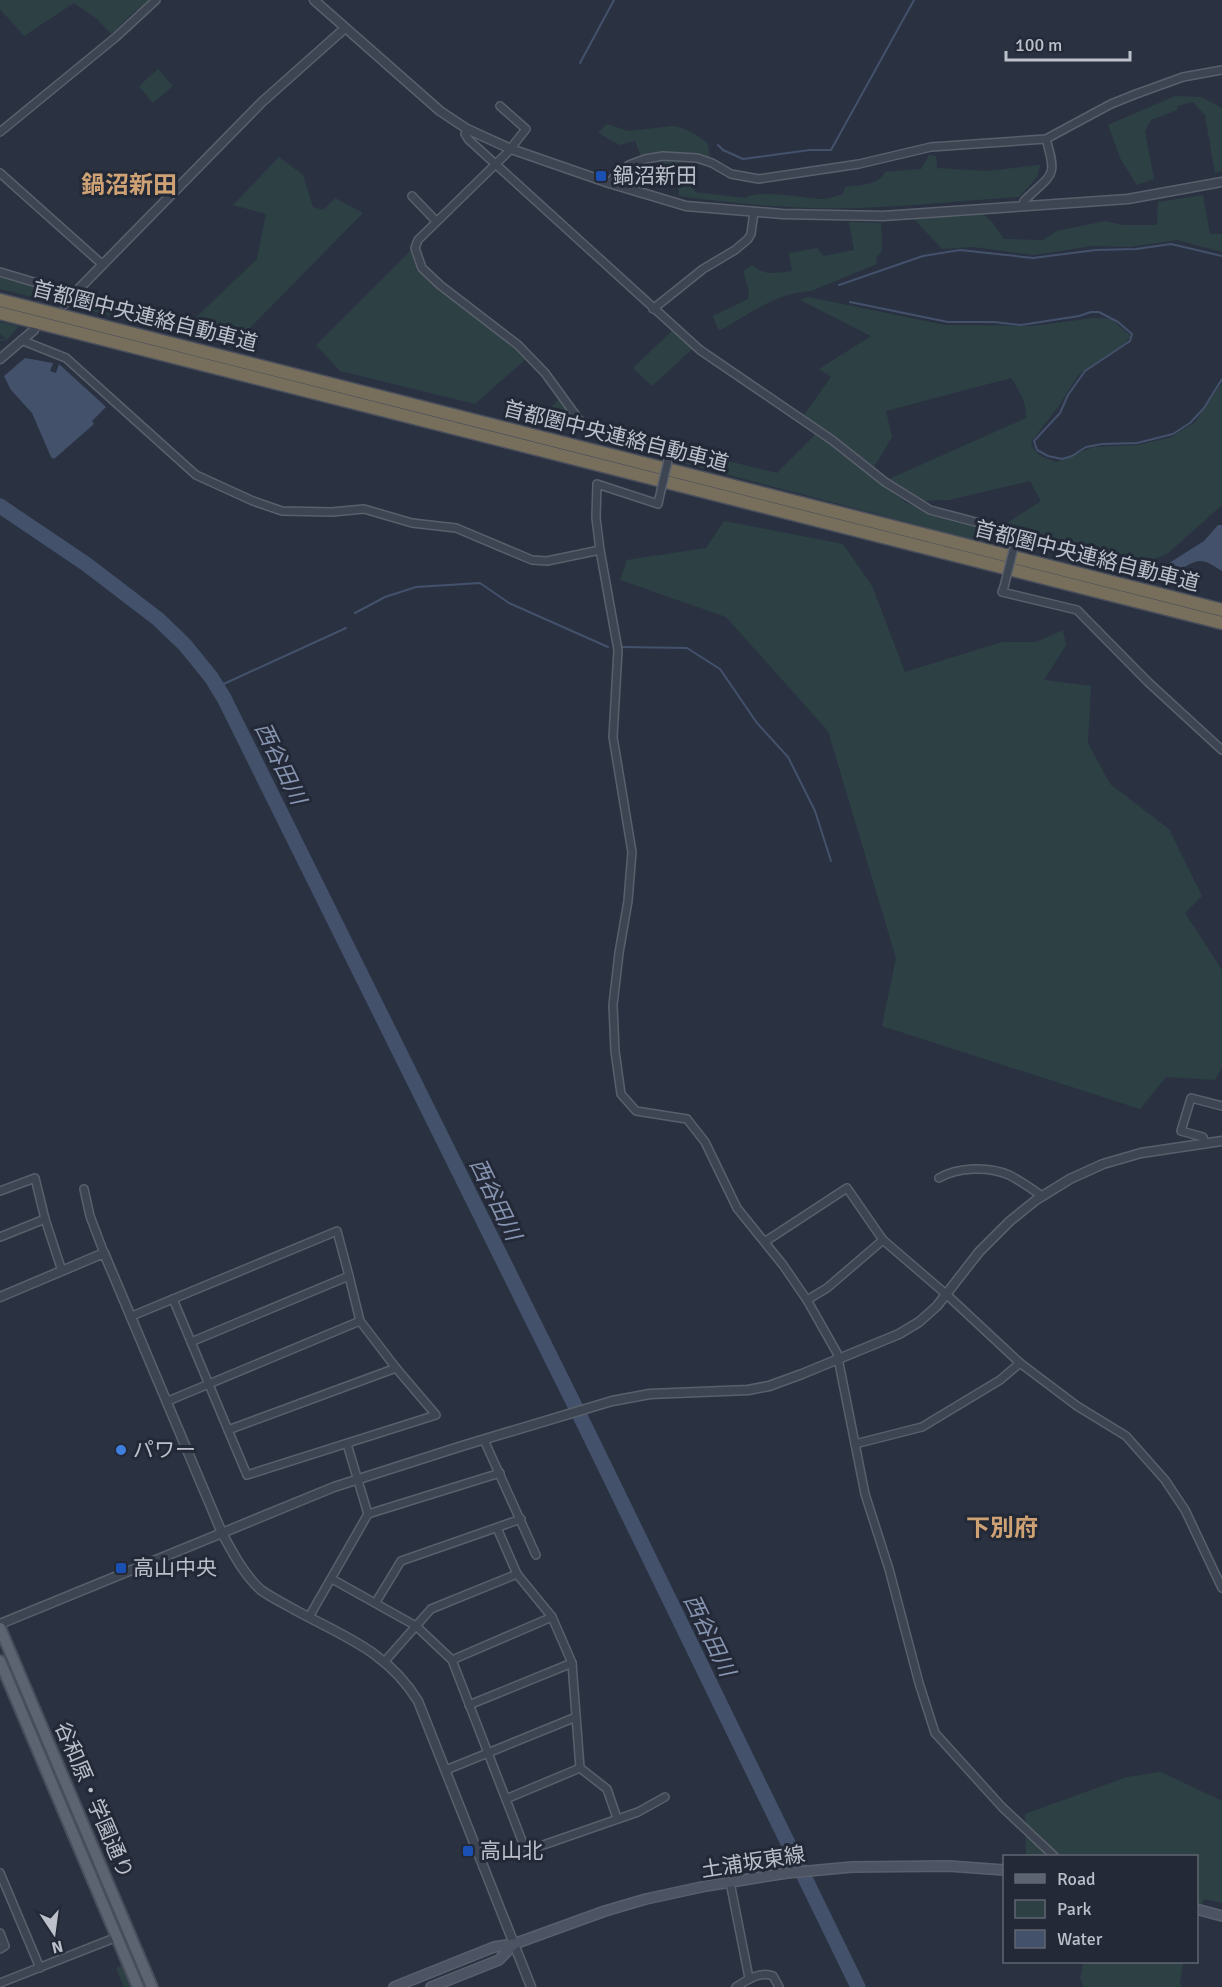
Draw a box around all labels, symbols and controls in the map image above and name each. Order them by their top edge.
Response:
scale bar [1006,24,1130,62]
text: 100 m [1015,34,1062,56]
place label: 鍋沼新田 [613,163,697,189]
marker: 鍋沼新田 [594,169,608,183]
district label: 鍋沼新田 [81,170,177,200]
street label: 首都圏中央連絡自動車道 [30,275,260,357]
street label: 首都圏中央連絡自動車道 [501,395,731,477]
street label: 首都圏中央連絡自動車道 [972,515,1202,597]
water label: 西谷田川 [249,718,313,810]
water label: 西谷田川 [464,1154,528,1246]
place label: パワー [133,1437,196,1463]
marker: パワー [114,1443,128,1457]
district label: 下別府 [966,1513,1038,1543]
place label: 高山中央 [133,1555,217,1581]
marker: 高山中央 [114,1561,128,1575]
water label: 西谷田川 [678,1590,742,1682]
street label: 谷和原・学園通り [49,1718,139,1882]
place label: 高山北 [480,1838,543,1864]
street label: 土浦坂東線 [699,1841,807,1883]
marker: 高山北 [461,1844,475,1858]
legend [1003,1855,1198,1963]
text: Road [1057,1868,1096,1890]
text: Park [1057,1898,1092,1920]
north arrow [24,1903,84,1963]
text: Water [1057,1928,1103,1950]
text: N [49,1936,65,1958]

